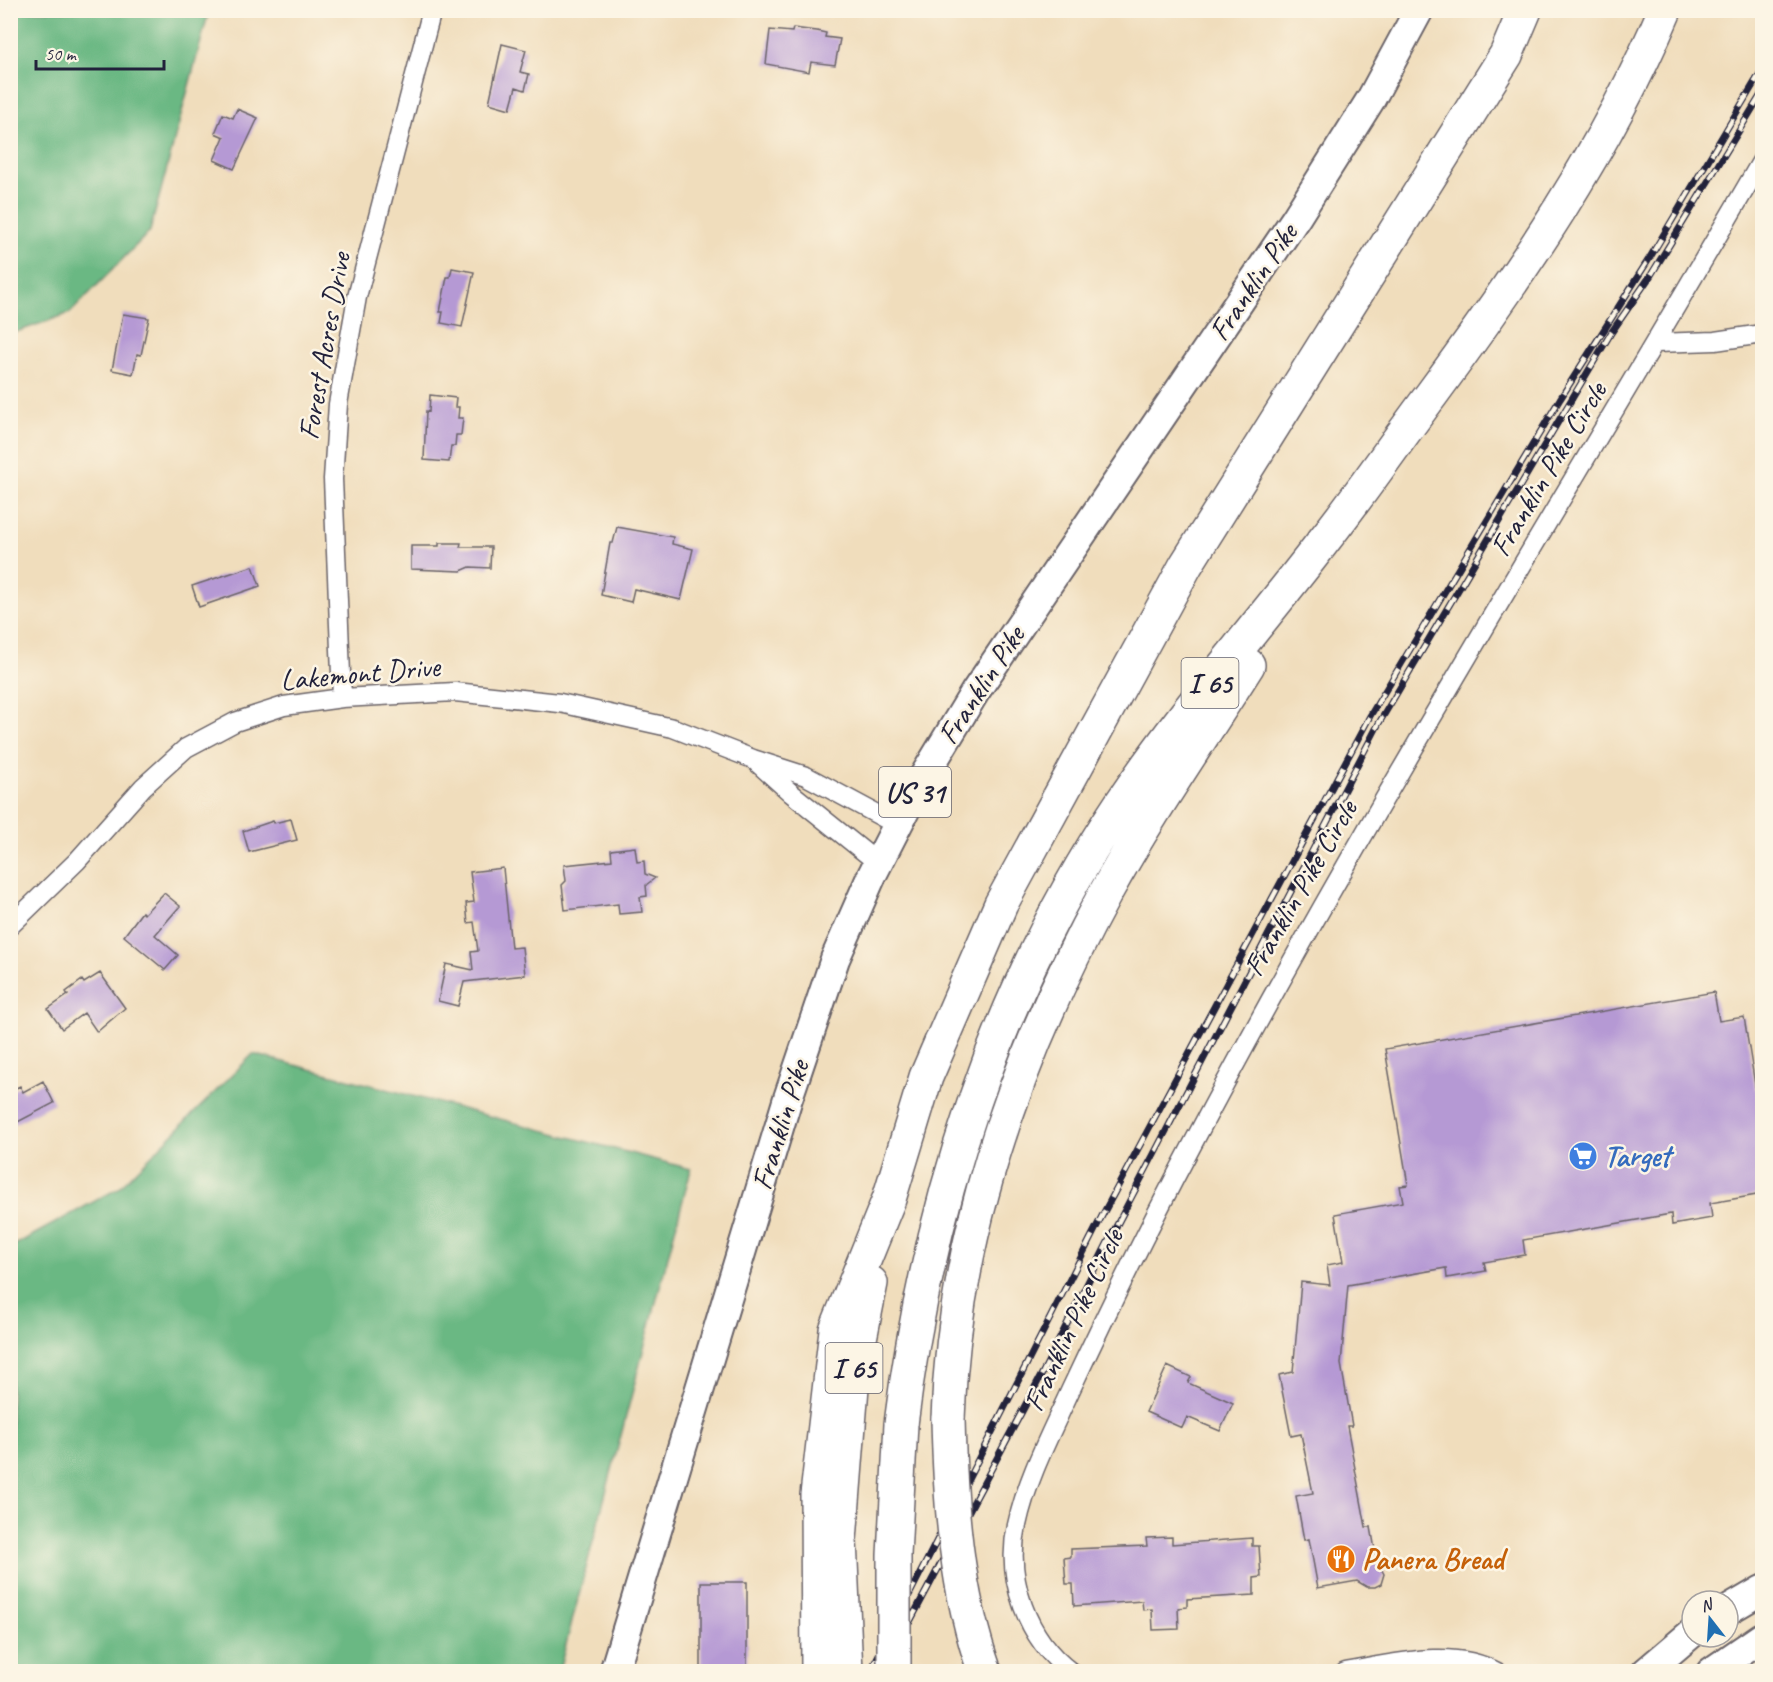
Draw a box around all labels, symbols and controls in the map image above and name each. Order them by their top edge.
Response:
scale bar [36,33,164,71]
text: 50 m [45,43,78,65]
street label: Franklin Pike [1200,214,1307,348]
street label: Forest Acres Drive [289,247,360,442]
street label: Franklin Pike Circle [1481,373,1616,563]
street label: Franklin Pike [929,617,1034,751]
street label: Lakemont Drive [279,647,443,699]
road number: I 65 [1182,658,1238,708]
road number: US 31 [879,767,951,817]
street label: Franklin Pike Circle [1234,791,1367,983]
street label: Franklin Pike [742,1054,818,1194]
place label: Target [1604,1137,1675,1175]
supermarket icon: Target [1567,1140,1599,1172]
street label: Franklin Pike Circle [1014,1221,1133,1417]
road number: I 65 [826,1343,882,1393]
place label: Panera Bread [1362,1540,1508,1578]
restaurant icon: Panera Bread [1325,1543,1357,1575]
north arrow [1680,1589,1740,1649]
text: N [1698,1594,1717,1617]

